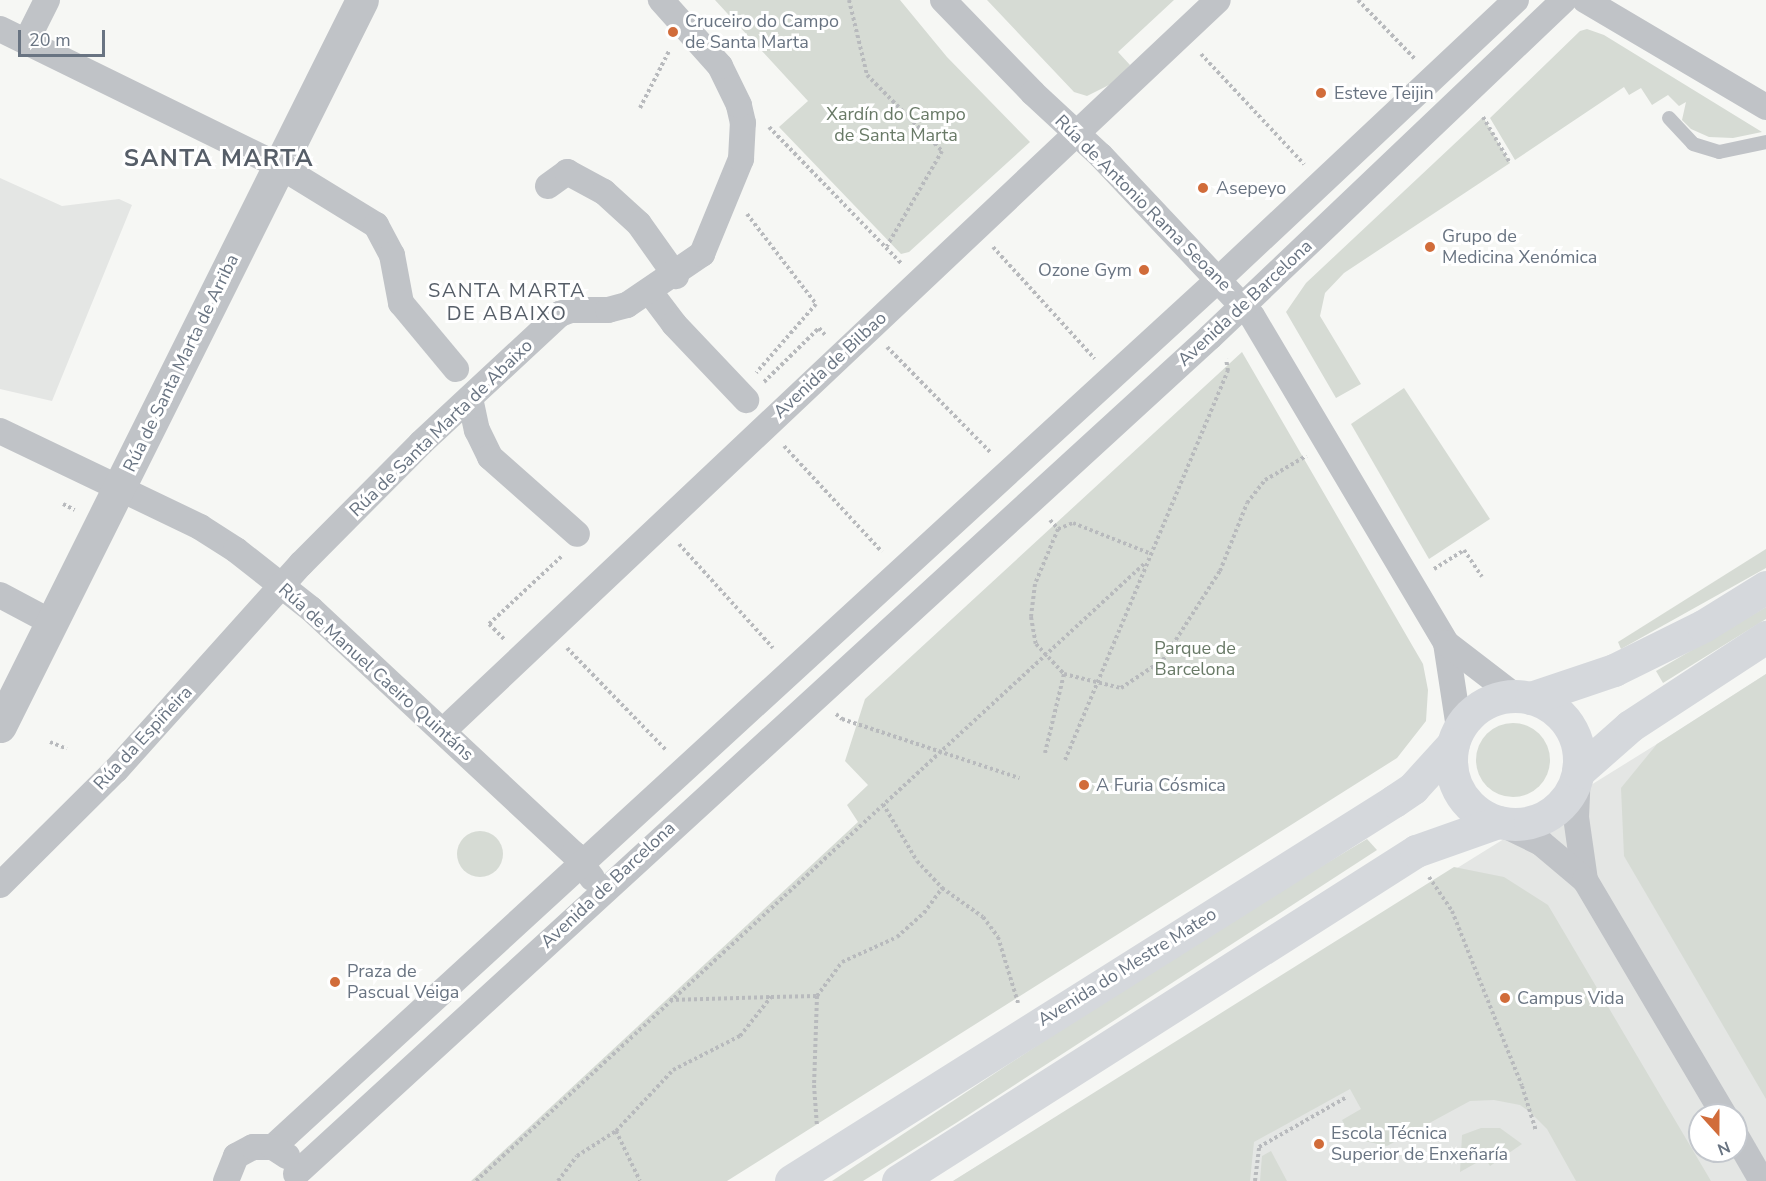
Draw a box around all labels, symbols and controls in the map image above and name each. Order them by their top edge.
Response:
place label: Cruceiro do Campo de Santa Marta [685,11,839,54]
scale bar [21,18,108,56]
marker: Cruceiro do Campo de Santa Marta [666,25,680,39]
text: 20 m [29,28,71,52]
place label: Esteve Teijin [1334,82,1434,104]
marker: Esteve Teijin [1312,84,1330,102]
park label: Xardín do Campo de Santa Marta [826,104,966,146]
street label: Rúa de Antonio Rama Seoane [1050,110,1236,296]
district label: SANTA MARTA [124,145,314,173]
place label: Asepeyo [1216,177,1286,199]
marker: Asepeyo [1194,179,1212,197]
place label: Grupo de Medicina Xenómica [1442,226,1597,268]
street label: Avenida de Barcelona [1173,235,1317,371]
marker: Grupo de Medicina Xenómica [1423,240,1437,254]
street label: Rúa de Santa Marta de Arriba [119,251,243,475]
place label: Ozone Gym [1038,259,1132,281]
marker: Ozone Gym [1137,263,1151,277]
district label: SANTA MARTA DE ABAIXO [428,279,586,326]
street label: Avenida de Bilbao [769,307,891,423]
street label: Rúa de Santa Marta de Abaixo [345,335,537,521]
street label: Rúa de Manuel Caeiro Quintáns [274,579,478,765]
park label: Parque de Barcelona [1154,638,1236,680]
street label: Rúa da Espiñeira [89,681,197,795]
place label: A Furia Cósmica [1096,774,1226,796]
marker: A Furia Cósmica [1077,778,1091,792]
street label: Avenida de Barcelona [536,817,680,953]
street label: Avenida do Mestre Mateo [1034,903,1220,1031]
place label: Praza de Pascual Veiga [347,961,459,1004]
marker: Praza de Pascual Veiga [328,975,342,989]
place label: Campus Vida [1517,987,1624,1009]
marker: Campus Vida [1498,991,1512,1005]
north arrow [1688,1103,1748,1163]
place label: Escola Técnica Superior de Enxeñaría [1331,1123,1508,1166]
text: N [1714,1136,1733,1160]
marker: Escola Técnica Superior de Enxeñaría [1312,1137,1326,1151]

